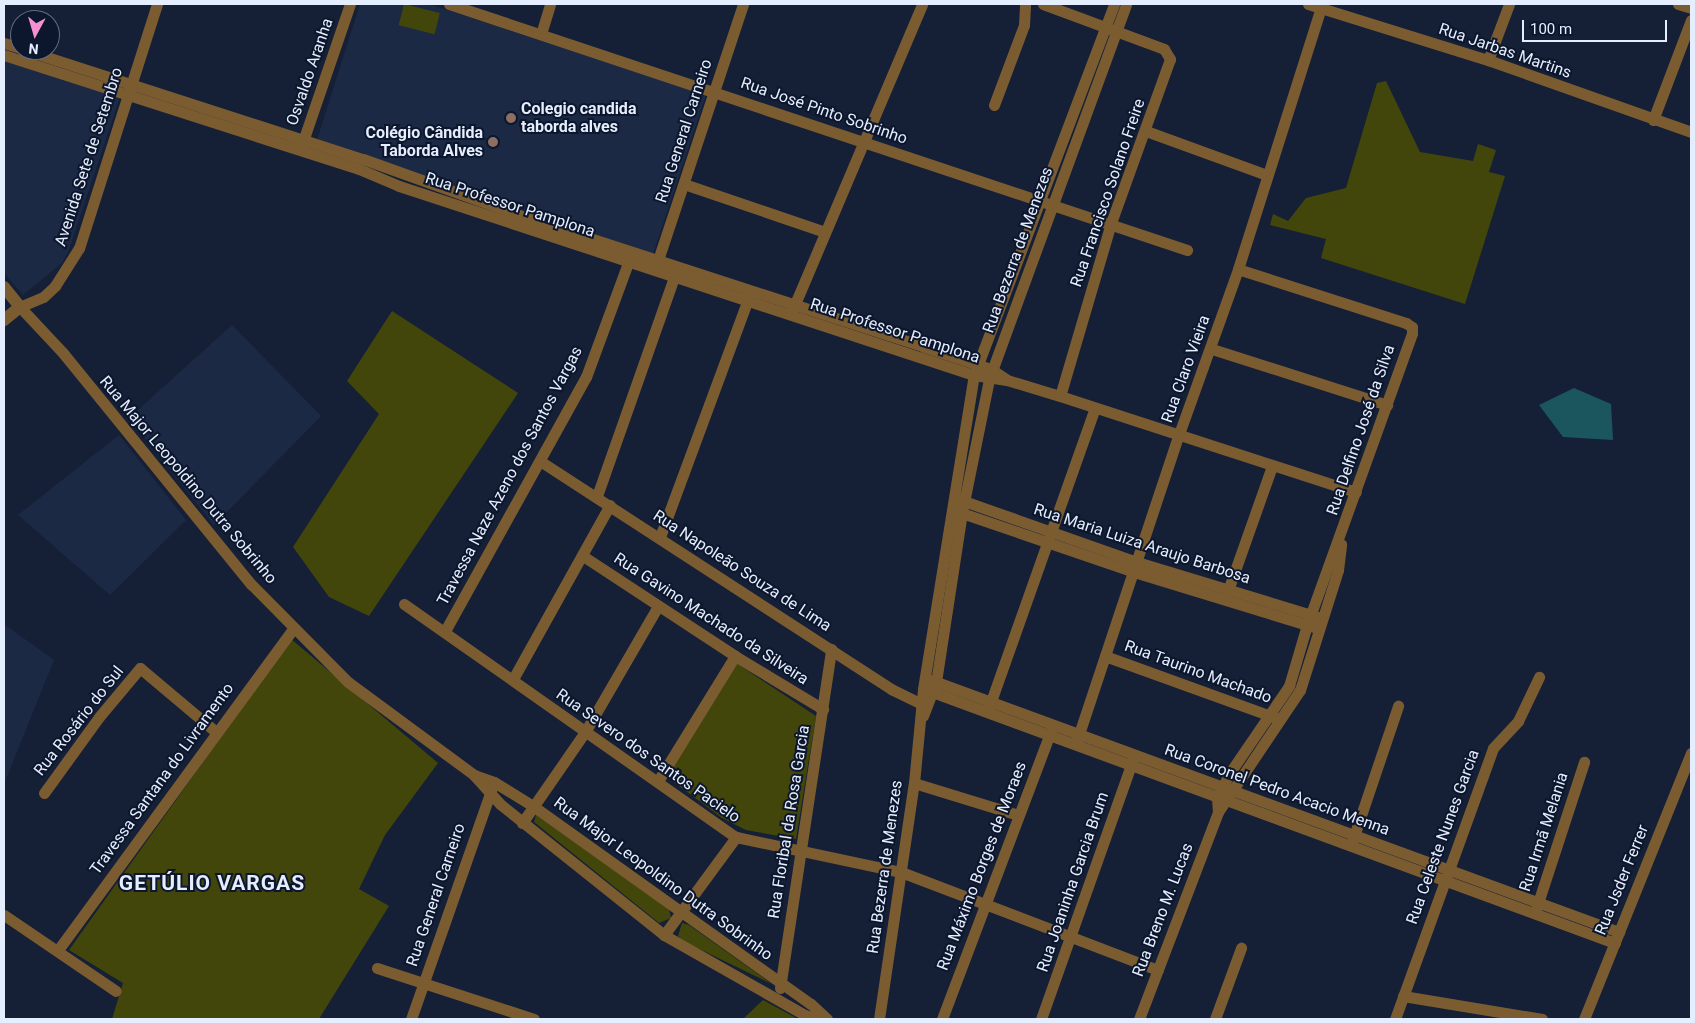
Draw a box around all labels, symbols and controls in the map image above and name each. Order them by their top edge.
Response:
north arrow [10,10,60,60]
scale bar [1525,10,1670,42]
street label: Osvaldo Aranha [283,16,337,128]
street label: Rua Jarbas Martins [1436,19,1574,83]
text: 100 m [1530,20,1572,38]
text: N [28,40,39,57]
street label: Rua General Carneiro [652,57,716,205]
street label: Avenida Sete de Setembro [51,65,127,249]
street label: Rua José Pinto Sobrinho [738,73,910,149]
street label: Rua Francisco Solano Freire [1067,96,1149,290]
place label: Colegio candida taborda alves [521,99,636,137]
marker: Colegio candida taborda alves [505,112,517,124]
place label: Colégio Cândida Taborda Alves [365,123,483,161]
marker: Colégio Cândida Taborda Alves [487,136,499,148]
street label: Rua Bezerra de Menezes [979,164,1057,336]
street label: Rua Professor Pamplona [423,169,597,241]
street label: Rua Professor Pamplona [808,295,982,367]
street label: Rua Claro Vieira [1158,313,1214,425]
street label: Rua Delfino José da Silva [1323,342,1399,518]
street label: Travessa Naze Azeno dos Santos Vargas [433,343,587,609]
street label: Rua Major Leopoldino Dutra Sobrinho [95,372,281,588]
street label: Rua Maria Luiza Araujo Barbosa [1031,500,1253,588]
street label: Rua Napoleão Souza de Lima [649,506,835,636]
street label: Rua Gavino Machado da Silveira [610,549,812,689]
street label: Rua Taurino Machado [1122,636,1274,708]
street label: Rua Rosário do Sul [30,662,128,780]
street label: Travessa Santana do Livramento [86,679,238,879]
street label: Rua Severo dos Santos Pacielo [552,685,744,827]
street label: Rua Floribal da Rosa Garcia [764,724,814,920]
street label: Rua Coronel Pedro Acacio Menna [1162,740,1392,840]
street label: Rua Celeste Nunes Garcia [1402,747,1484,927]
street label: Rua Máximo Borges de Moraes [933,759,1031,973]
street label: Rua Irmã Melania [1516,770,1572,894]
street label: Rua Bezerra de Menezes [863,779,907,955]
street label: Rua Joaninha Garcia Brum [1033,789,1113,975]
street label: Rua Major Leopoldino Dutra Sobrinho [550,793,776,965]
street label: Rua General Carneiro [403,821,469,969]
street label: Rua Jsder Ferrer [1591,822,1653,938]
street label: Rua Breno M. Lucas [1129,840,1197,980]
district label: GETÚLIO VARGAS [117,870,307,896]

